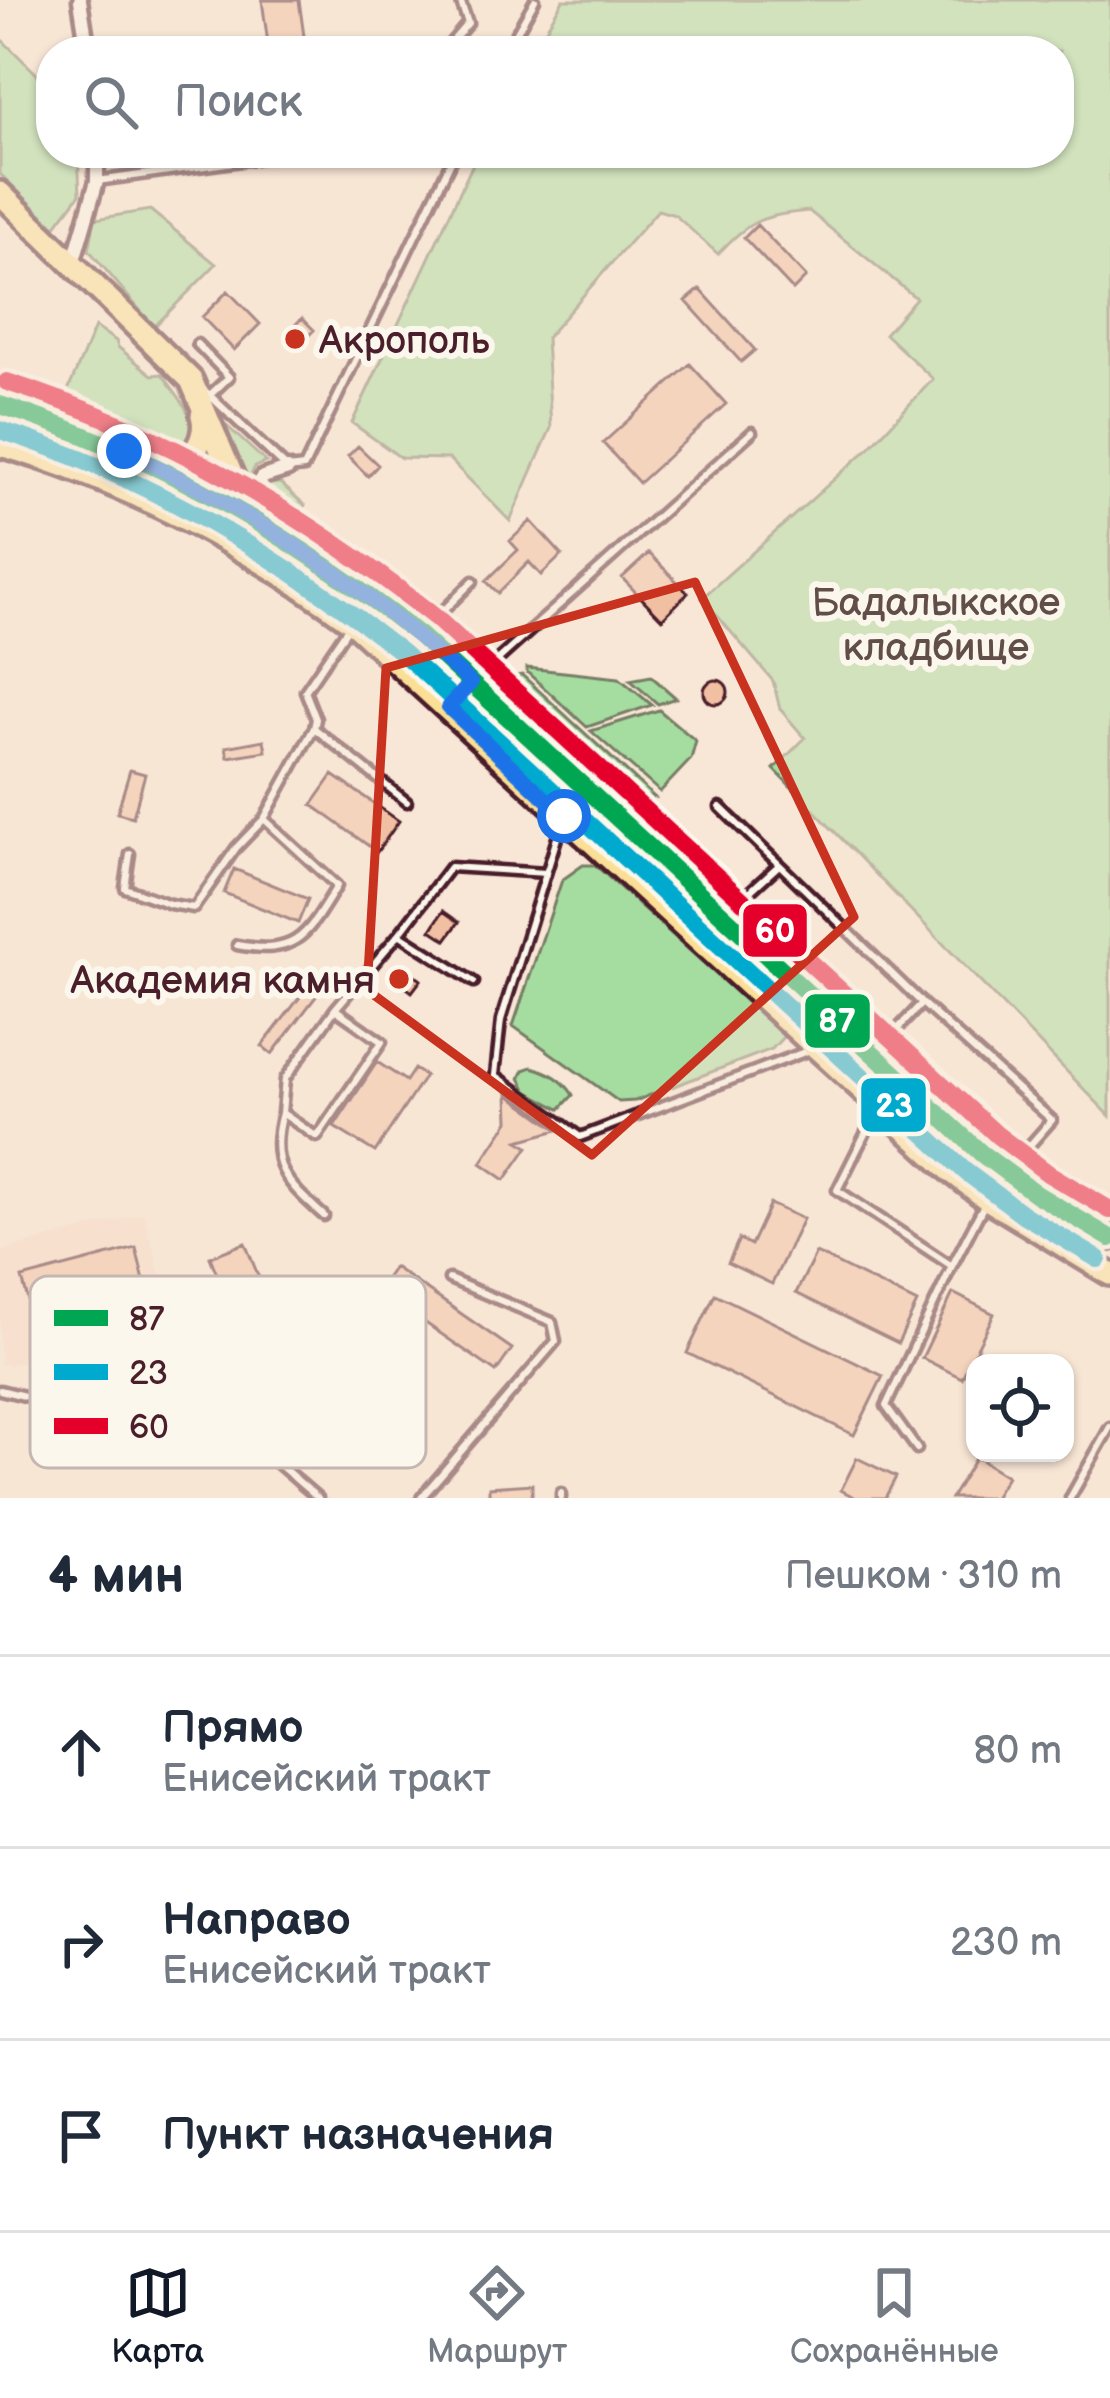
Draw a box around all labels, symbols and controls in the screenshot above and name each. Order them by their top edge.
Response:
search box [36,36,1074,168]
icon: search [78,69,144,135]
text: Поиск [174,75,302,130]
place label: Акрополь [318,318,490,365]
marker: Акрополь [282,326,308,352]
route end [97,424,151,478]
park label: Бадалыкское кладбище [812,580,1060,672]
route start [537,789,591,843]
line badge: 60 [741,902,809,959]
text: 60 [755,912,795,952]
place label: Академия камня [70,958,375,1005]
marker: Академия камня [386,966,412,992]
line badge: 87 [803,992,872,1050]
text: 87 [818,1002,856,1042]
line badge: 23 [859,1076,928,1134]
text: 23 [875,1087,913,1127]
legend [30,1276,426,1468]
text: 87 [129,1300,164,1340]
text: 23 [129,1354,168,1394]
map controls [966,1354,1074,1462]
button: locate [966,1354,1074,1462]
text: 60 [129,1408,169,1448]
text: 4 мин [48,1546,184,1607]
text: Пешком · 310 m [785,1553,1062,1600]
text: Прямо [162,1701,303,1756]
icon: ahead [48,1719,114,1785]
text: 80 m [974,1728,1062,1775]
text: Енисейский тракт [162,1756,491,1803]
text: Направо [162,1893,351,1948]
icon: right [48,1911,114,1977]
text: 230 m [950,1920,1062,1967]
text: Енисейский тракт [162,1948,491,1995]
icon: arrive [48,2103,114,2169]
text: Пункт назначения [162,2108,554,2163]
tab: Карта [111,2260,204,2372]
tab: Маршрут [427,2260,567,2372]
tab: Сохранённые [790,2260,999,2372]

